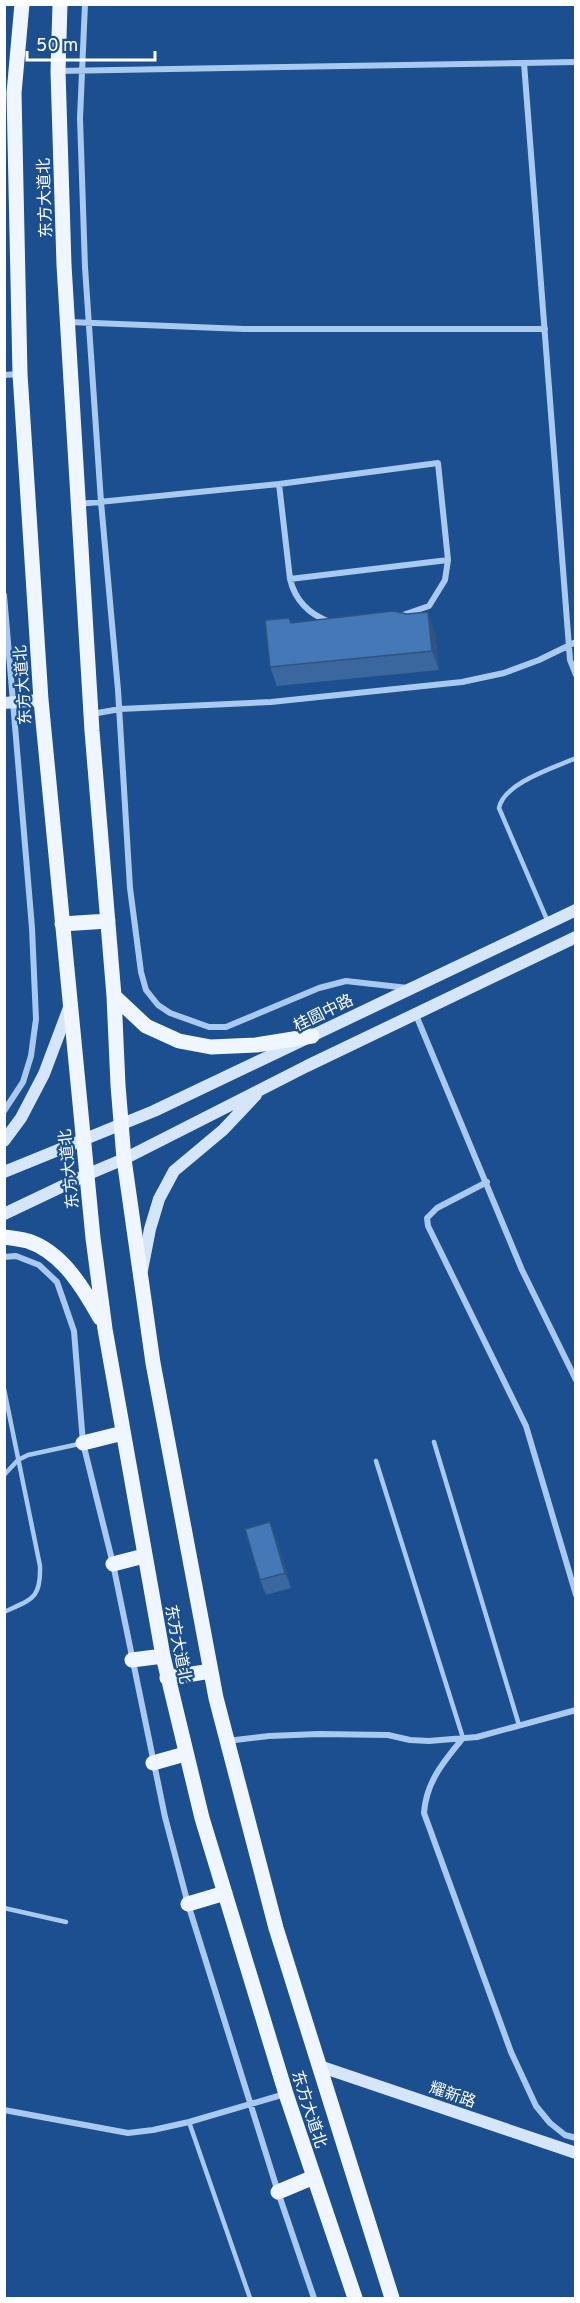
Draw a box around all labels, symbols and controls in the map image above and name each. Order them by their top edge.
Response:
scale bar [27,24,154,62]
text: 50 m [36,35,78,58]
street label: 东方大道北 [35,158,57,238]
street label: 东方大道北 [11,644,37,725]
street label: 桂圆中路 [291,991,357,1037]
street label: 东方大道北 [56,1128,84,1210]
street label: 东方大道北 [160,1603,194,1686]
street label: 东方大道北 [286,2068,330,2151]
street label: 耀新路 [426,2079,478,2113]

